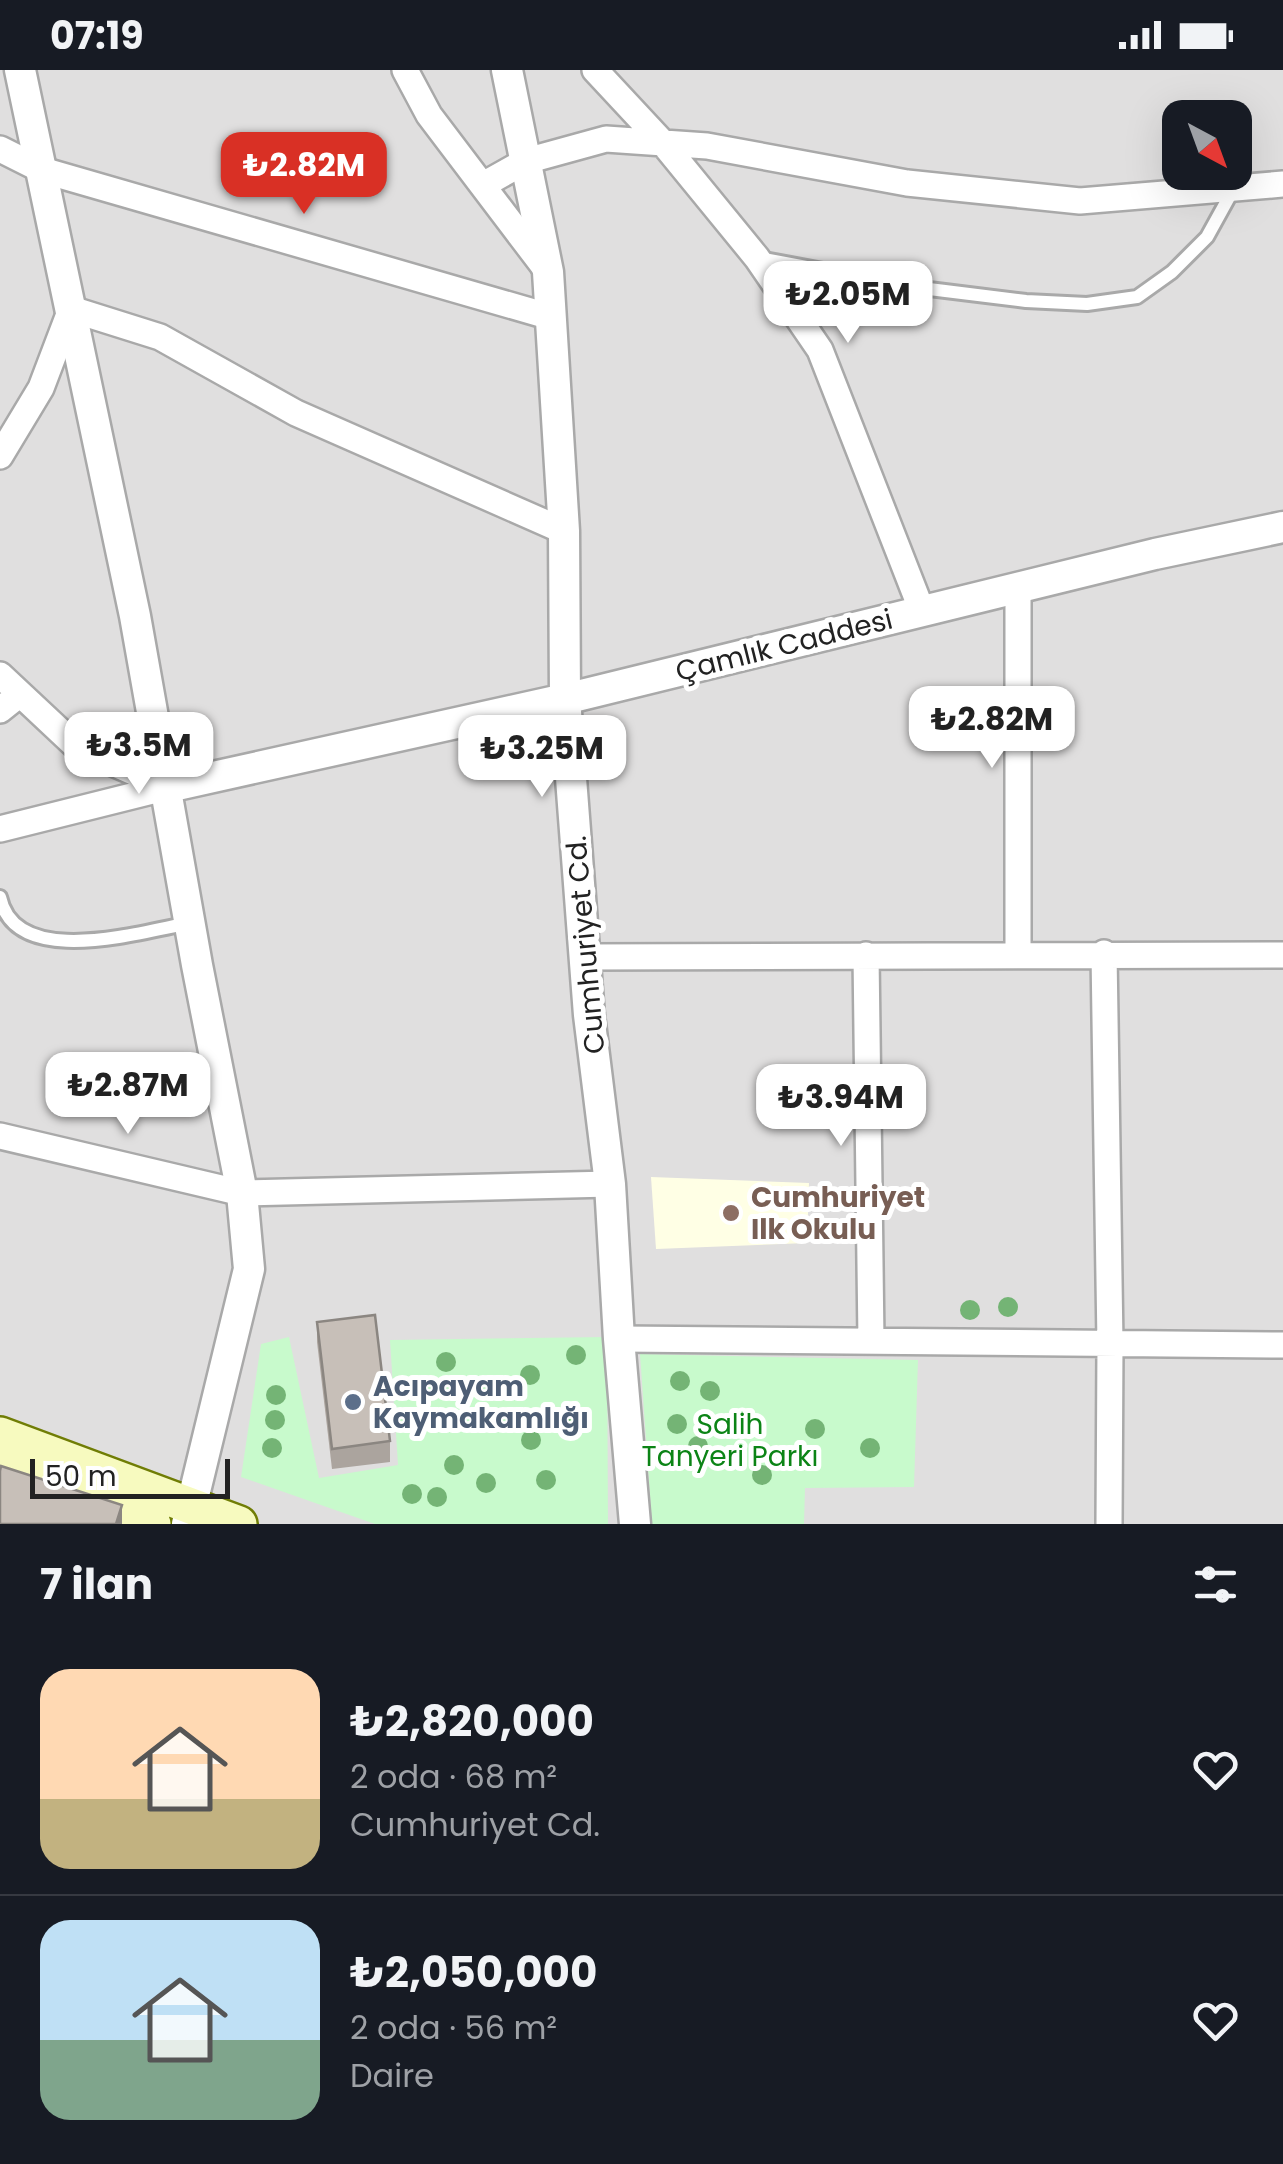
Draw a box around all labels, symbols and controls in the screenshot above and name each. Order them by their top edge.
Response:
text: 07:19 [50,9,144,62]
north arrow [1162,100,1252,190]
map controls [1162,100,1252,190]
pin: ₺2.82M [223,132,385,217]
text: ₺2.82M [243,142,365,187]
pin: ₺2.05M [767,261,929,346]
text: ₺2.05M [785,271,911,316]
street label: Çamlık Caddesi [672,600,897,691]
pin: ₺2.82M [911,686,1073,771]
text: ₺2.82M [931,696,1053,741]
pin: ₺3.5M [69,712,209,797]
pin: ₺3.25M [461,715,623,800]
text: ₺3.5M [86,722,192,767]
text: ₺3.25M [480,725,604,770]
street label: Cumhuriyet Cd. [557,834,614,1056]
pin: ₺2.87M [47,1052,209,1137]
text: ₺2.87M [67,1062,189,1107]
pin: ₺3.94M [760,1064,922,1149]
text: ₺3.94M [778,1074,904,1119]
place label: Cumhuriyet Ilk Okulu [751,1178,925,1249]
marker: Cumhuriyet Ilk Okulu [720,1202,742,1224]
place label: Acıpayam Kaymakamlığı [373,1367,589,1438]
marker: Acıpayam Kaymakamlığı [342,1391,364,1413]
park label: Salih Tanyeri Parkı [642,1405,818,1476]
scale bar [30,1454,230,1498]
text: 50 m [45,1457,116,1496]
text: 7 ilan [40,1555,153,1614]
icon: filters [1188,1557,1243,1612]
text: ₺2,820,000 [350,1692,594,1751]
icon: home [120,1709,240,1829]
icon: heart [1188,1742,1243,1797]
text: 2 oda · 68 m² [350,1754,557,1799]
text: Cumhuriyet Cd. [350,1802,600,1847]
text: ₺2,050,000 [350,1943,597,2002]
icon: home [120,1960,240,2080]
icon: heart [1188,1993,1243,2048]
text: 2 oda · 56 m² [350,2005,557,2050]
text: Daire [350,2053,434,2098]

